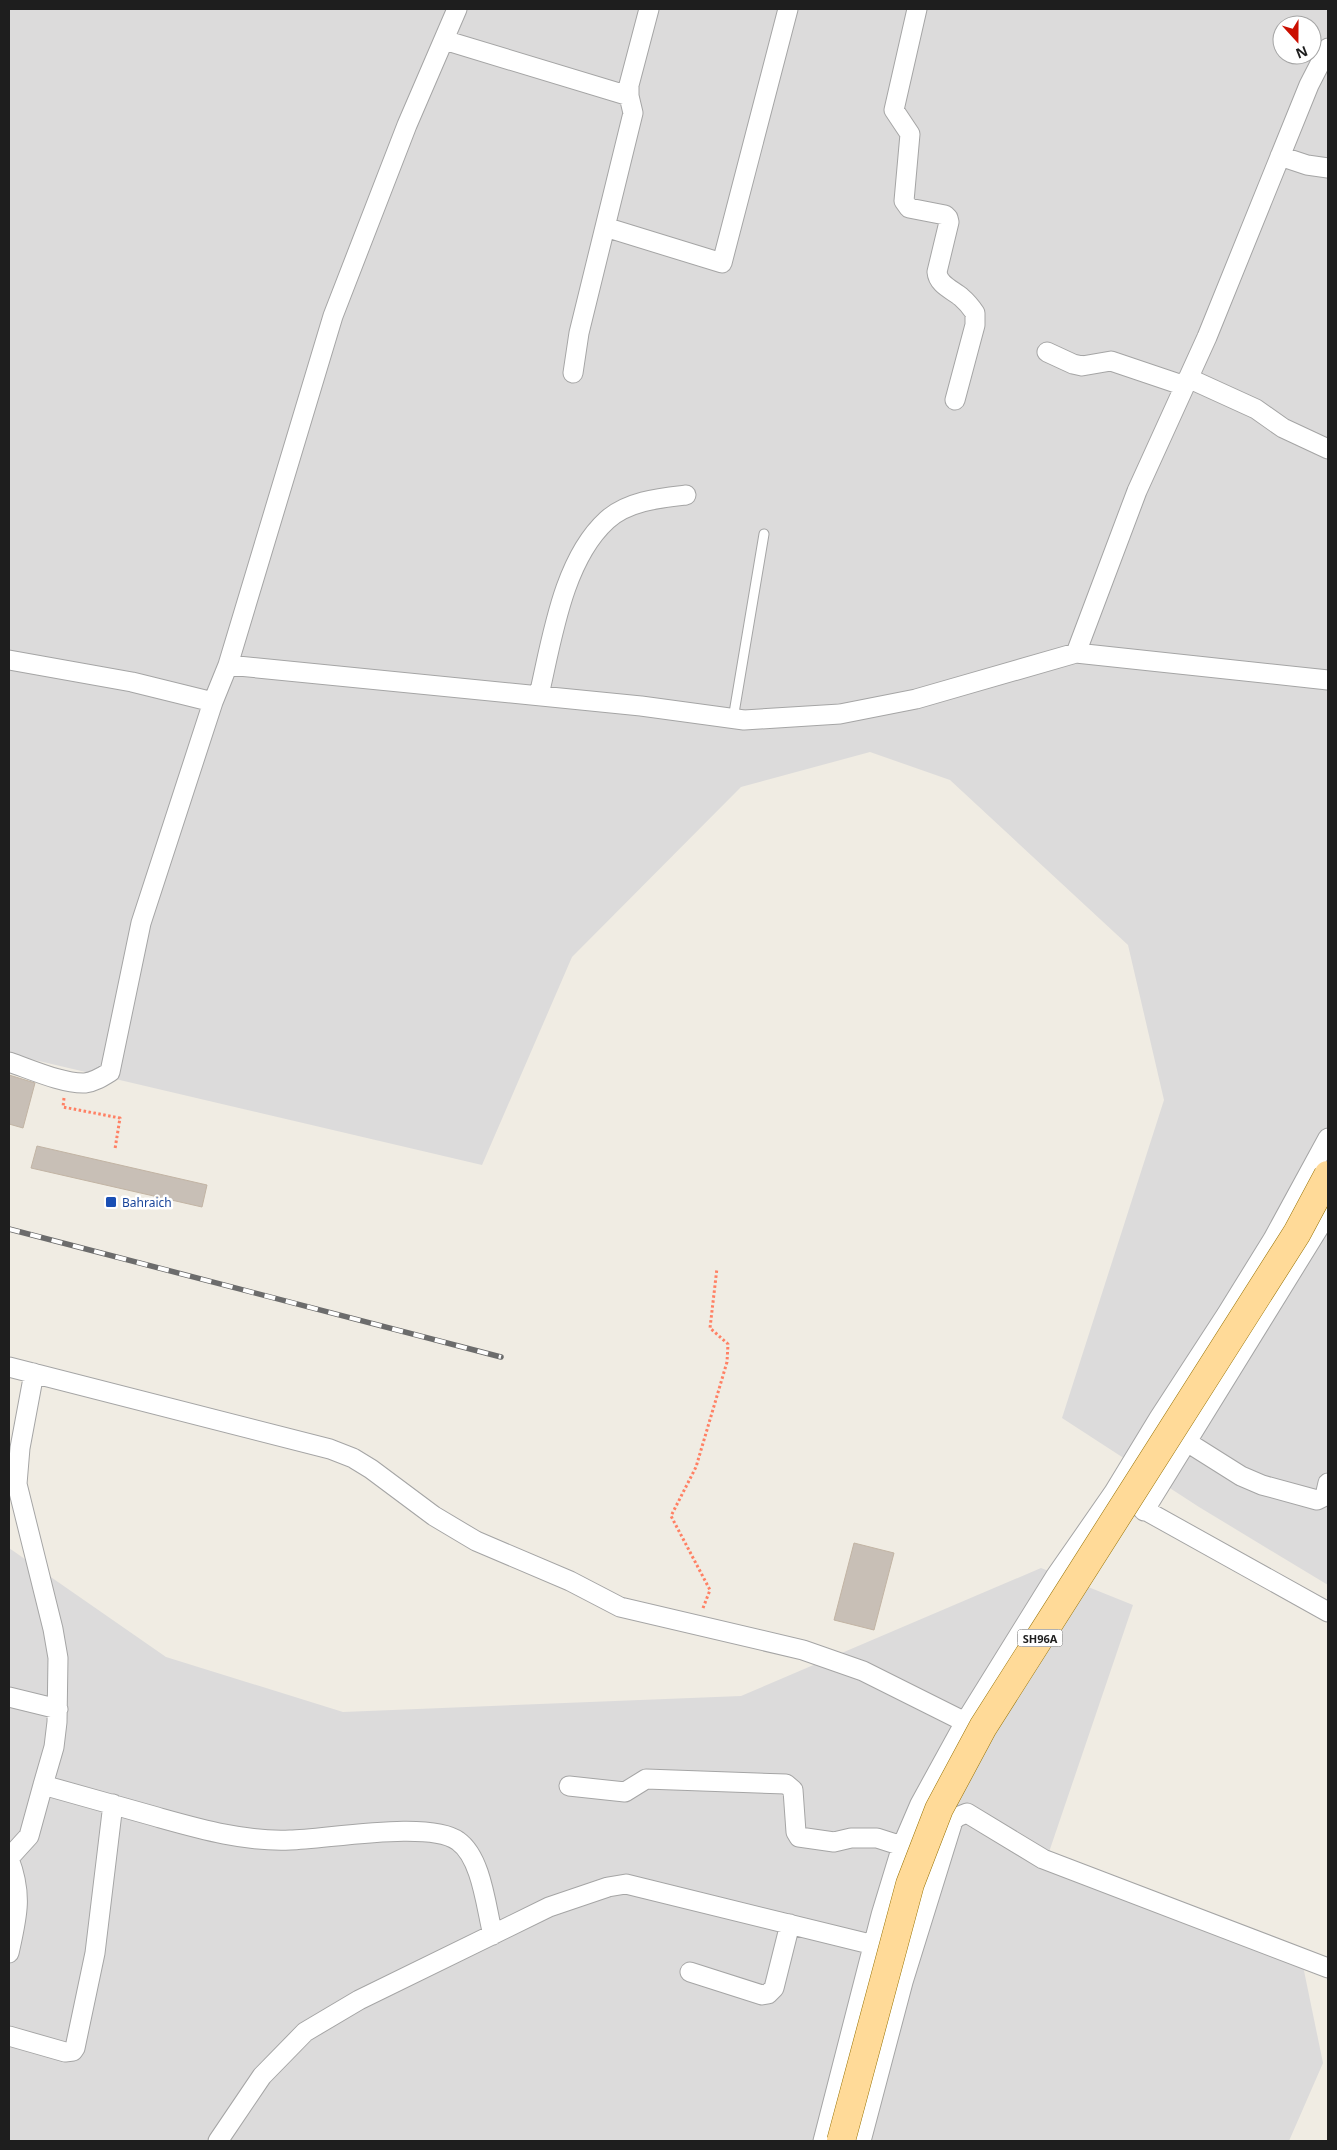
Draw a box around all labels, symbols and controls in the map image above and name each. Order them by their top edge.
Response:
north arrow [1272,15,1322,65]
text: N [1293,42,1311,64]
place label: Bahraich [122,1194,172,1211]
marker: Bahraich [104,1195,118,1209]
road number: SH96A [1018,1630,1062,1646]

